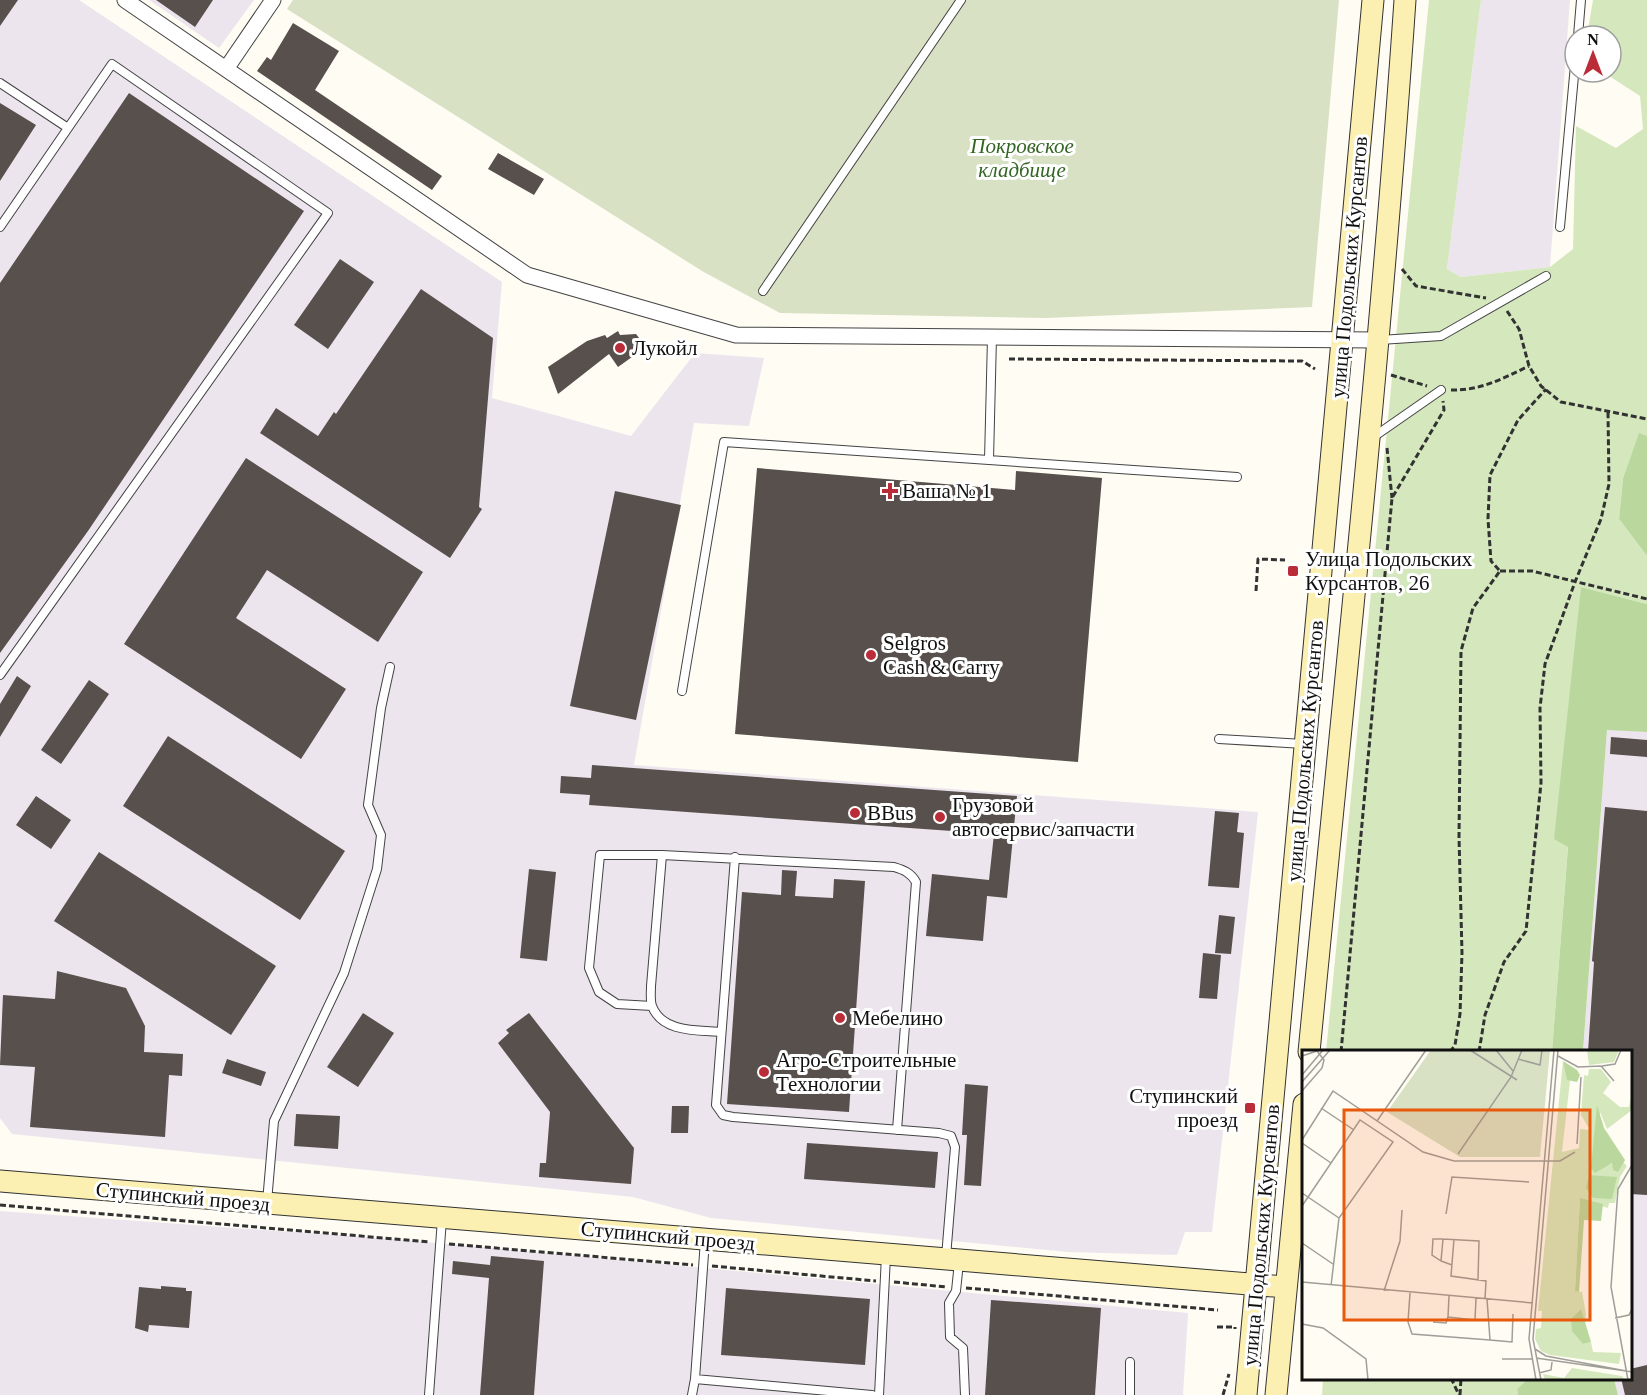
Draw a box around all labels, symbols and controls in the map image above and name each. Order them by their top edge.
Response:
north arrow [1563,24,1623,84]
text: N [1587,31,1599,48]
park label: Покровское кладбище [969,134,1074,182]
street label: улица Подольских Курсантов [1326,135,1372,399]
place label: Лукойл [632,336,698,360]
marker: Лукойл [613,341,627,355]
place label: Ваша № 1 [902,479,992,503]
marker: Ваша № 1 [883,484,897,498]
place label: Улица Подольских Курсантов, 26 [1305,547,1473,595]
marker: Улица Подольских Курсантов, 26 [1286,564,1300,578]
street label: улица Подольских Курсантов [1282,619,1328,883]
place label: Selgros Cash & Carry [883,631,1000,679]
marker: Selgros Cash & Carry [864,648,878,662]
place label: Грузовой автосервис/запчасти [952,793,1135,841]
place label: BBus [867,801,914,825]
marker: BBus [848,806,862,820]
marker: Грузовой автосервис/запчасти [933,810,947,824]
place label: Мебелино [852,1006,943,1030]
marker: Мебелино [833,1011,847,1025]
place label: Агро-Строительные Технологии [776,1048,956,1096]
inset map [1302,1050,1632,1380]
marker: Агро-Строительные Технологии [757,1065,771,1079]
place label: Ступинский проезд [1129,1084,1238,1132]
marker: Ступинский проезд [1243,1101,1257,1115]
street label: улица Подольских Курсантов [1238,1103,1284,1367]
street label: Ступинский проезд [95,1177,271,1217]
street label: Ступинский проезд [580,1216,756,1256]

